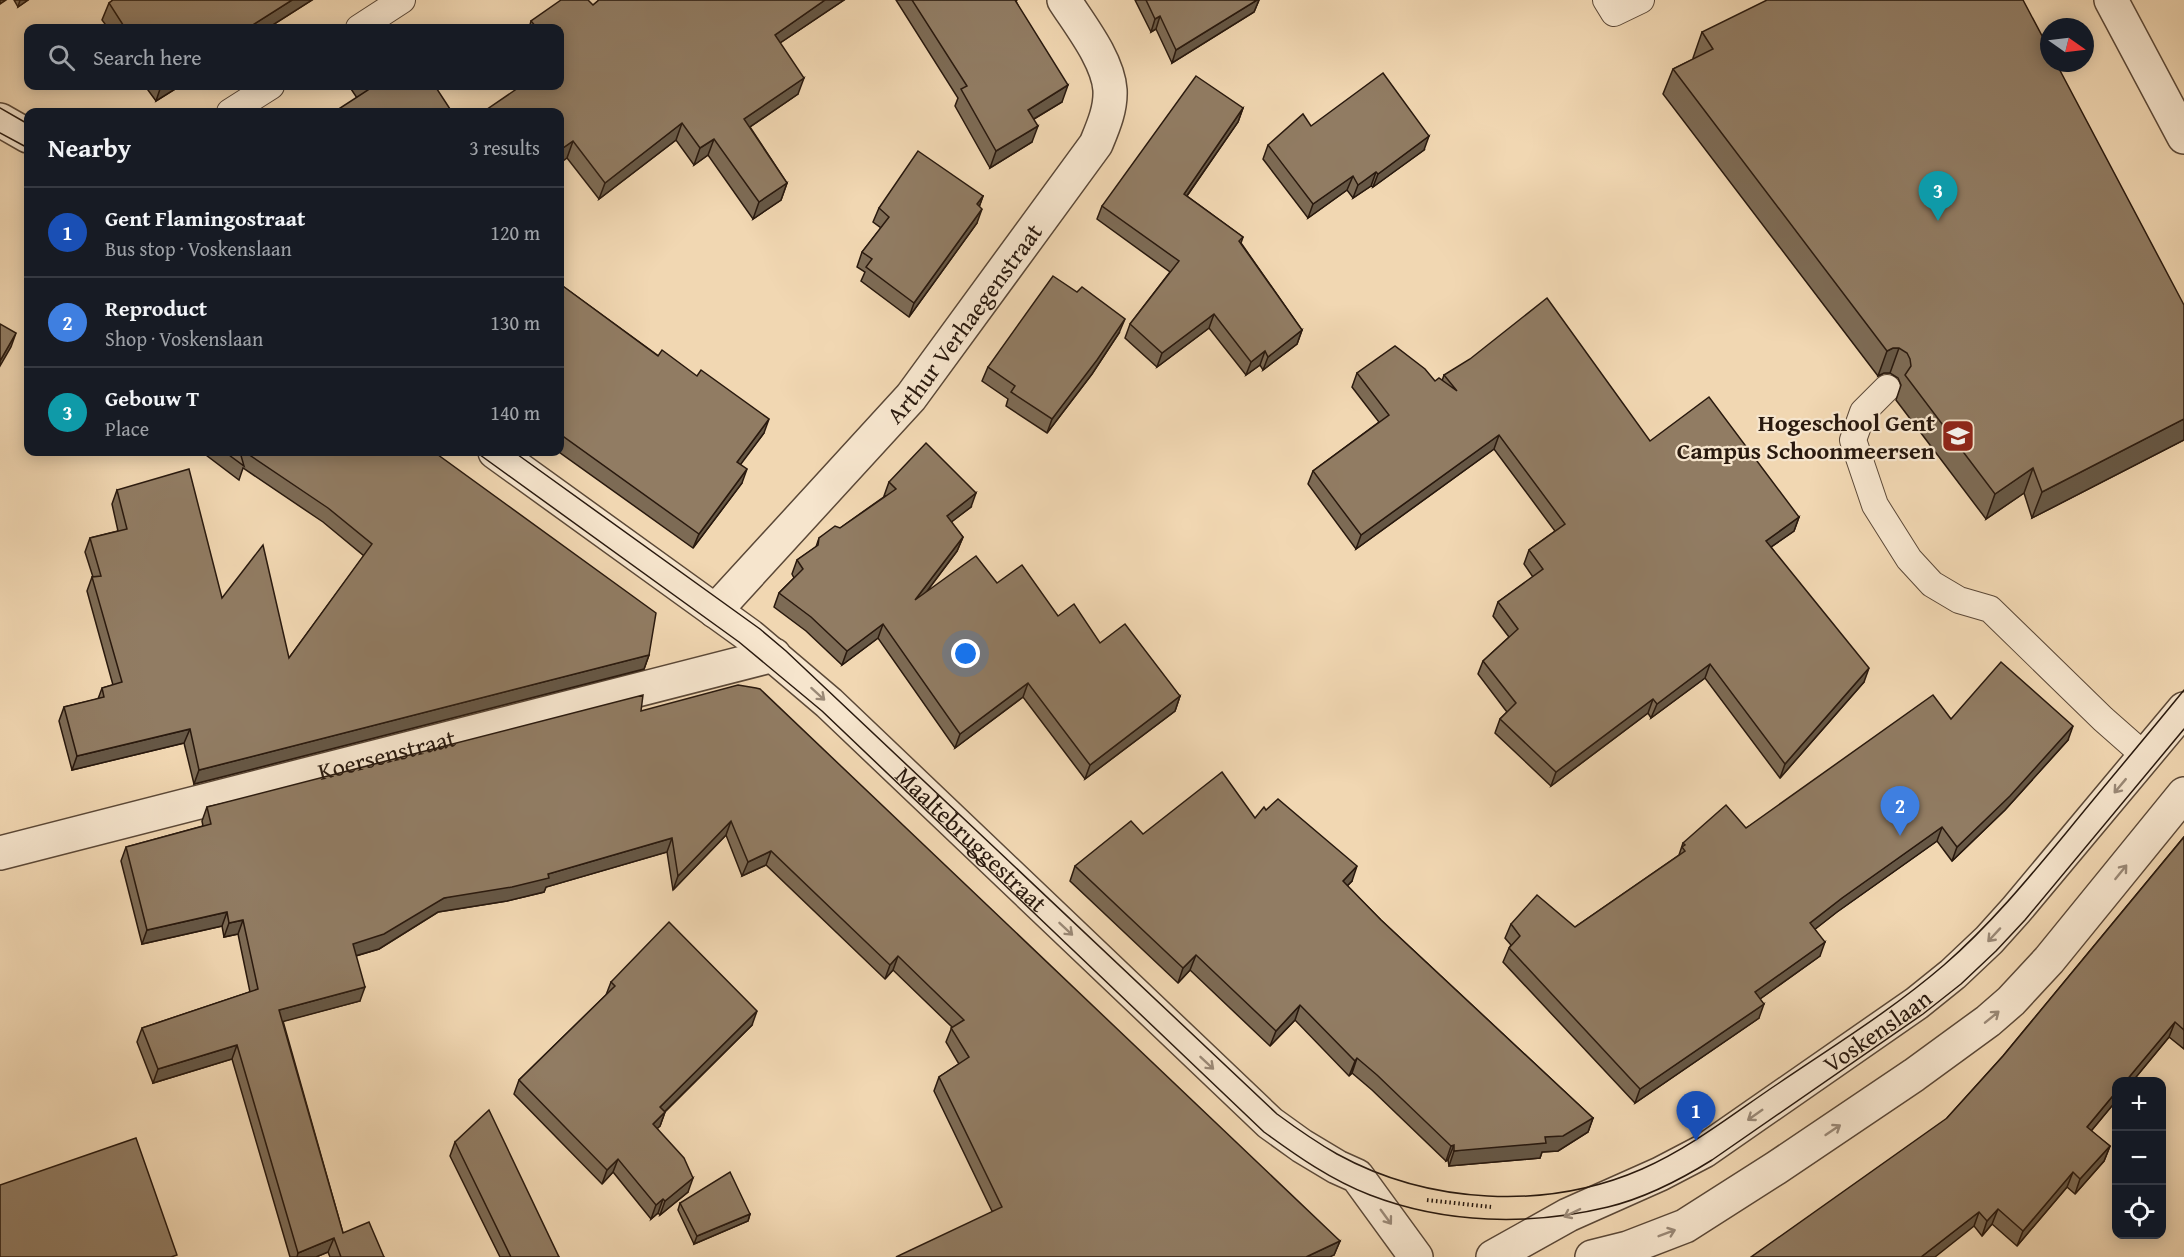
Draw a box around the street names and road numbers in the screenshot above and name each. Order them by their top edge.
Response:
street label: Arthur Verhaegenstraat [878,215,1050,431]
street label: Koersenstraat [314,720,460,789]
street label: Maaltebruggestraat [888,758,1056,920]
street label: Voskenslaan [1816,980,1939,1081]

